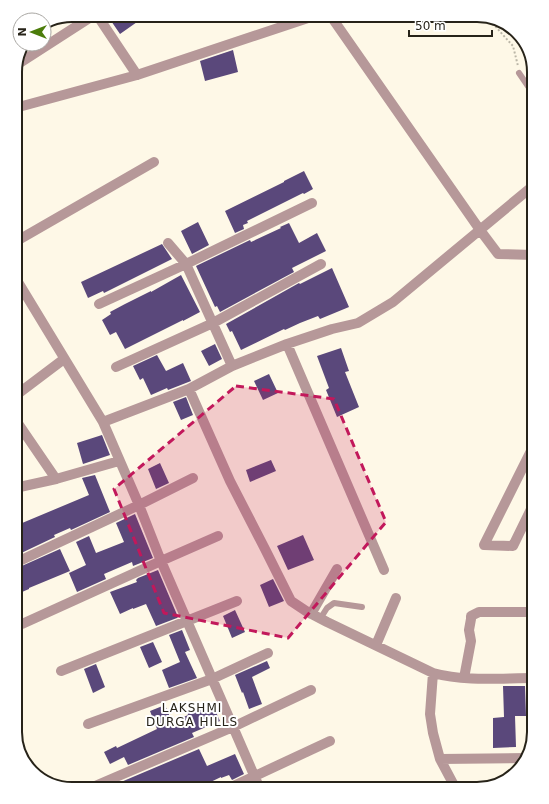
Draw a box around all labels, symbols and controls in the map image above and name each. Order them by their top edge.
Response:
north arrow [12,12,52,52]
scale bar [409,12,492,38]
text: 50 m [415,19,446,33]
text: N [16,27,29,37]
district label: LAKSHMI DURGA HILLS [146,701,238,729]

